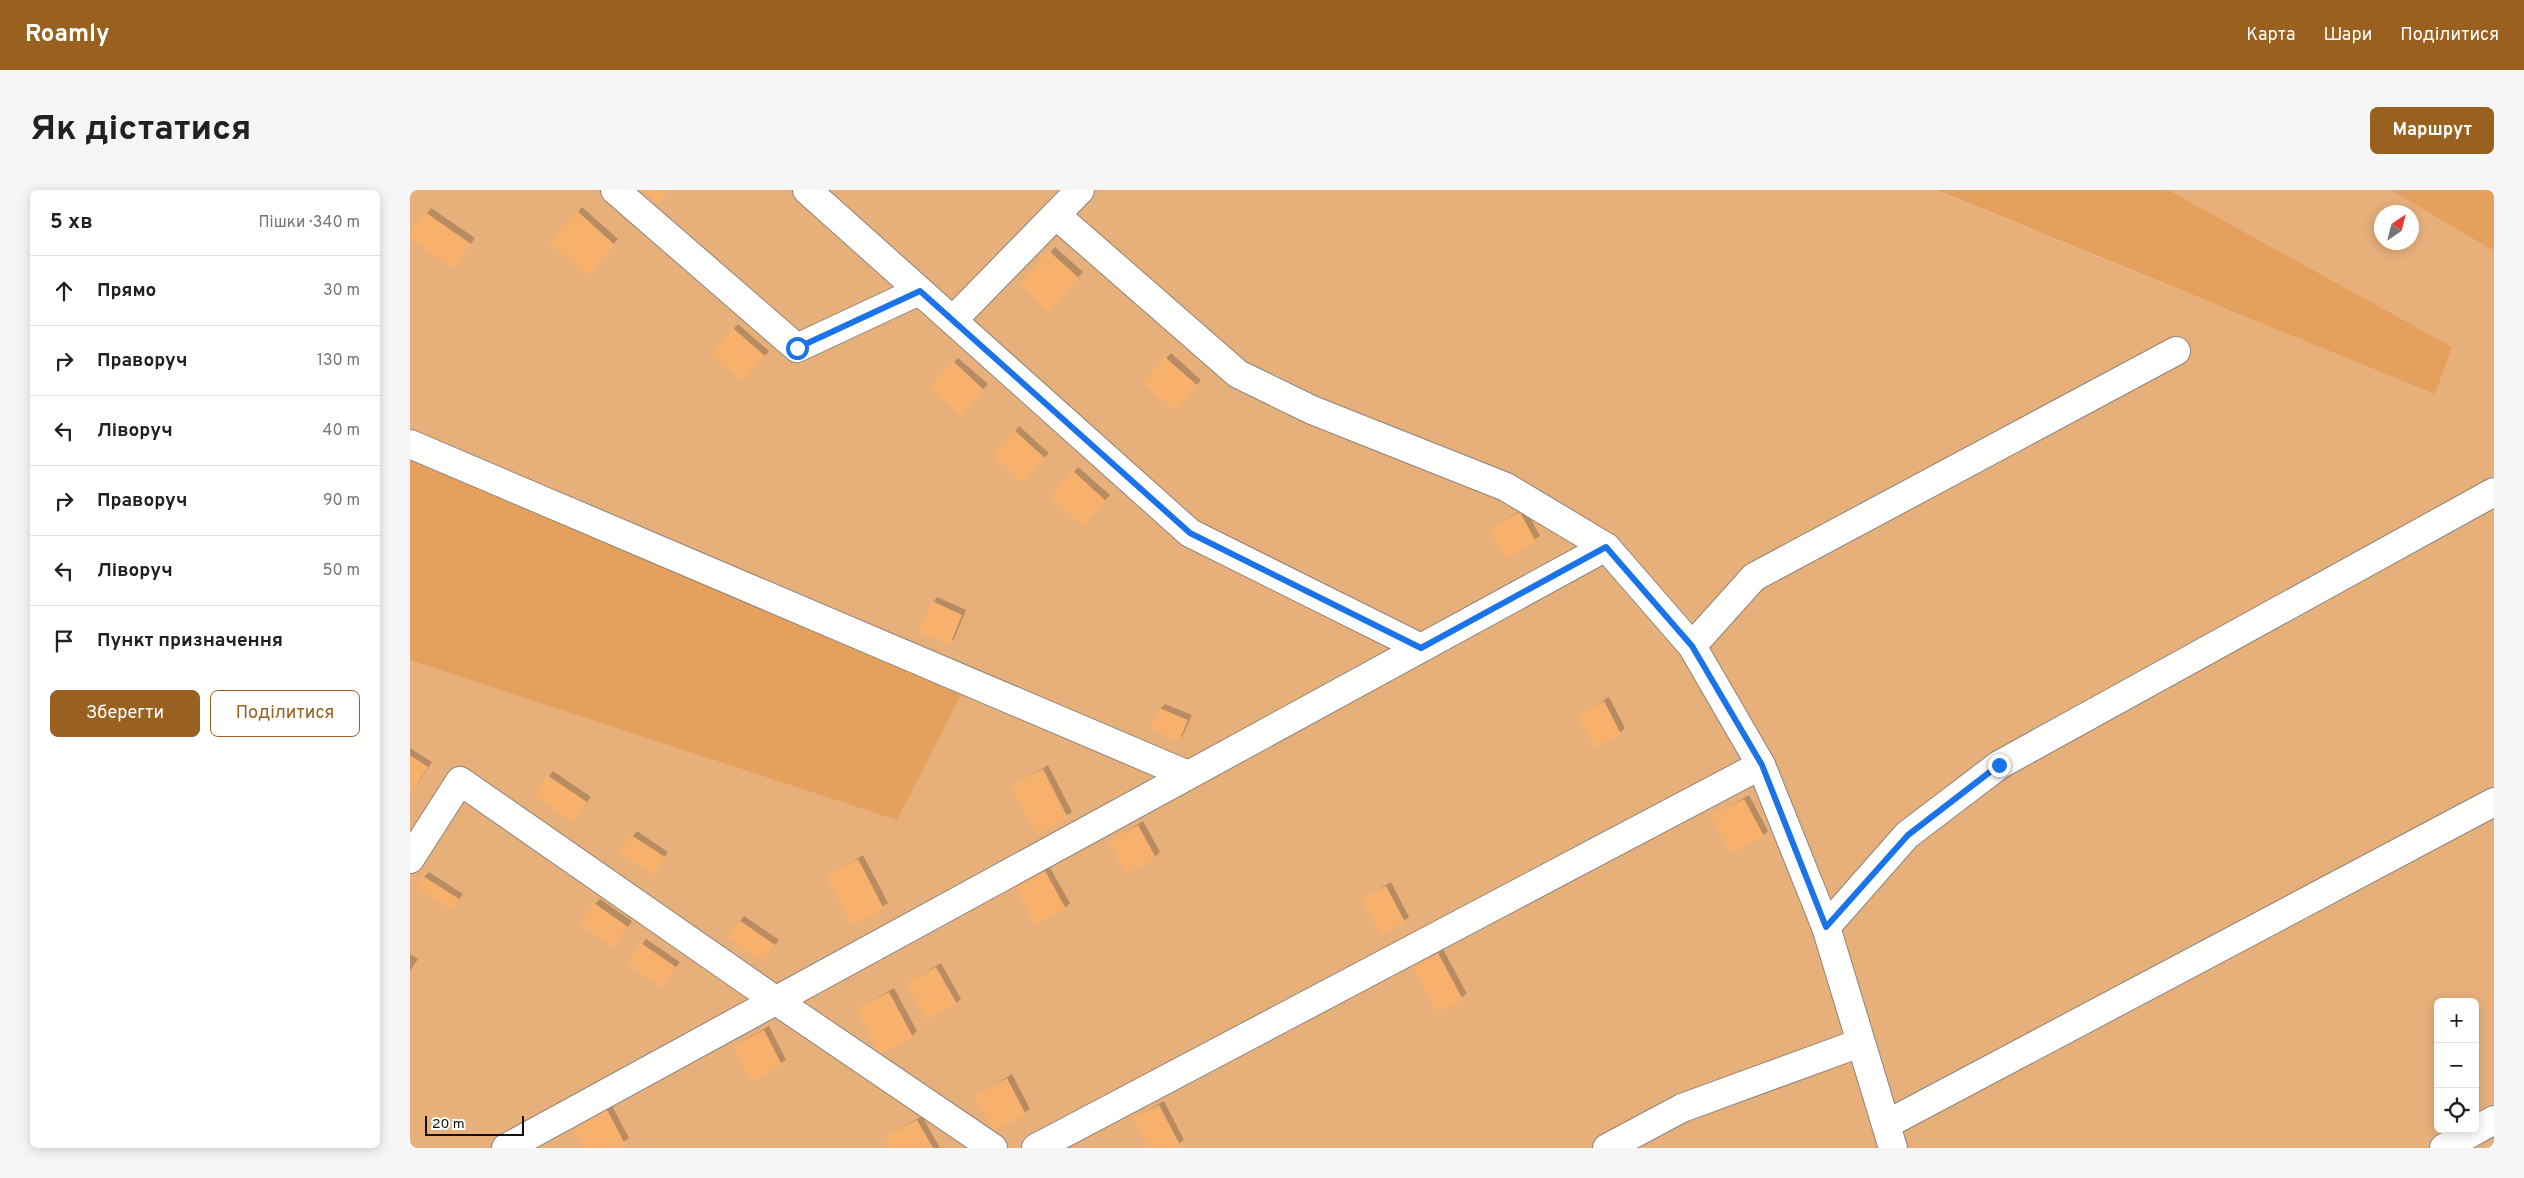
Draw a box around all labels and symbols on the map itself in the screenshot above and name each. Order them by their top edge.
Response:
north arrow [2374,205,2419,250]
route start [786,337,809,360]
route end [1988,754,2011,777]
scale bar [425,1113,524,1136]

